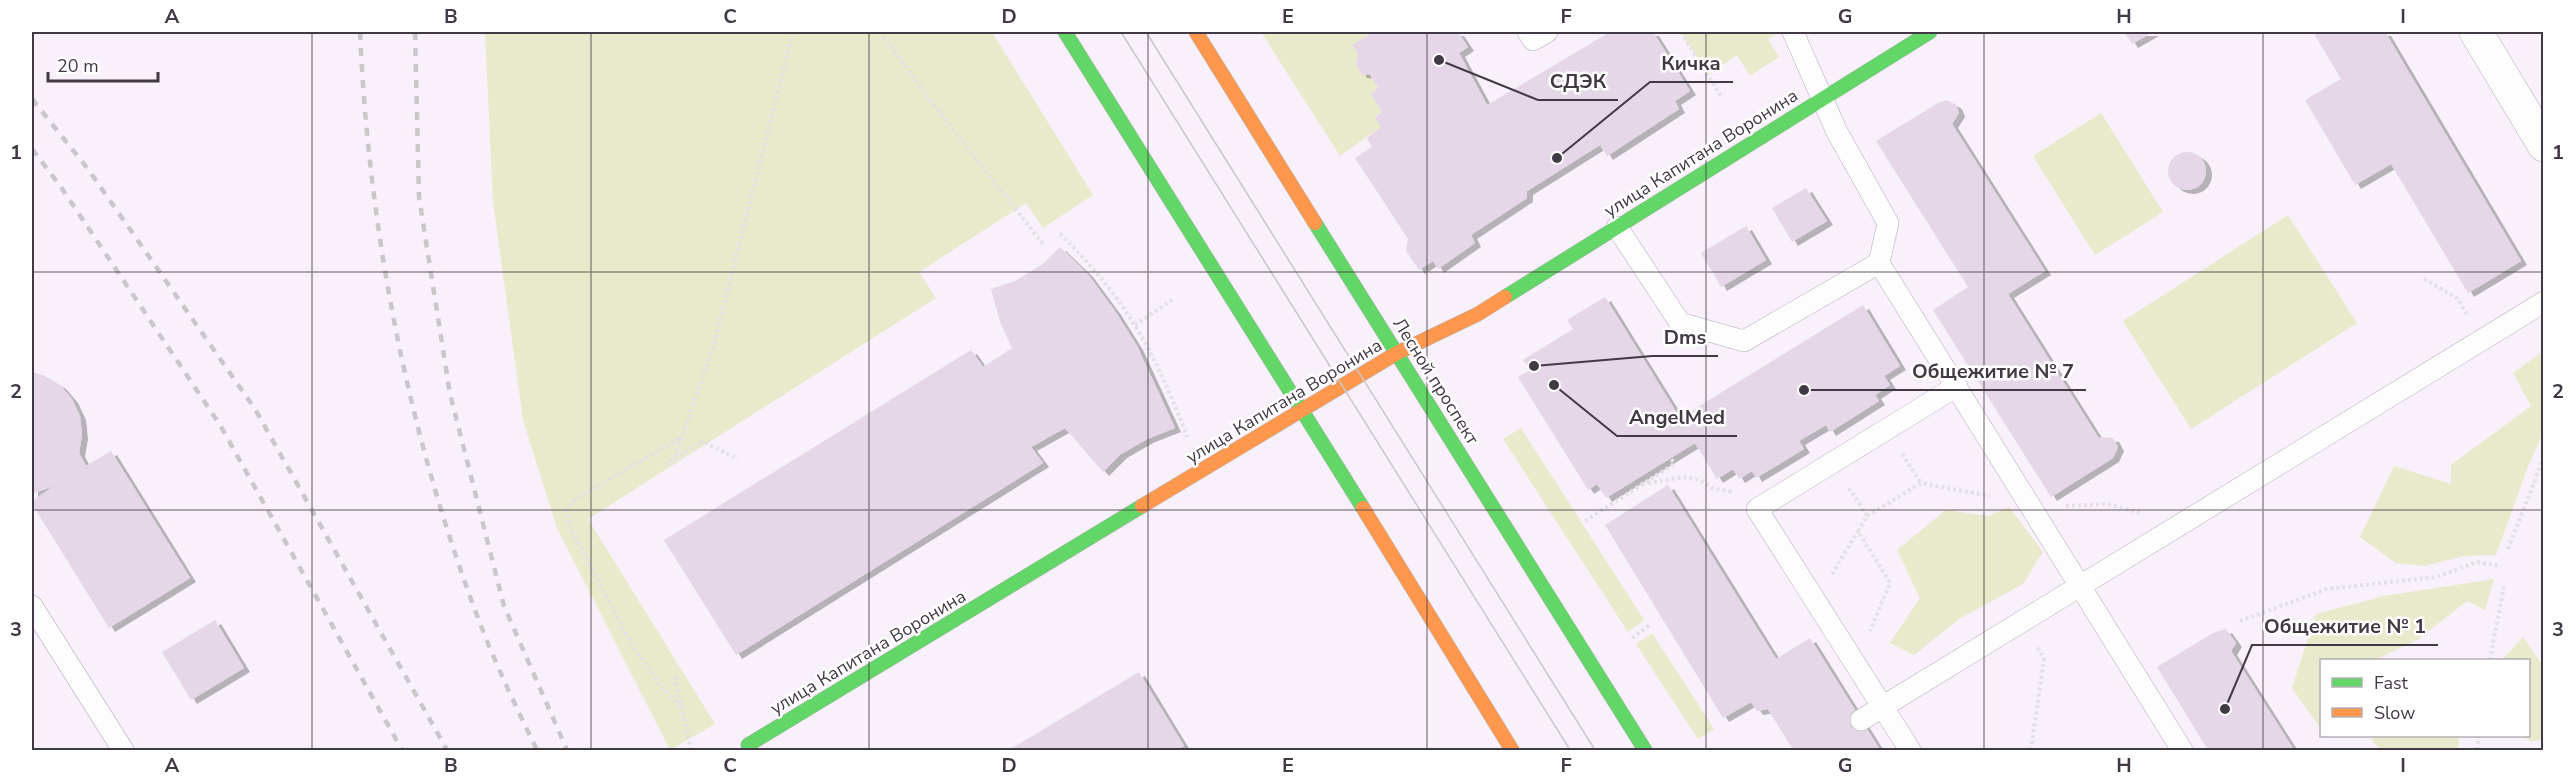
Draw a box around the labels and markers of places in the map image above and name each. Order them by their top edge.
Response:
callout: Кичка [1650,44,1733,82]
callout: СДЭК [1538,62,1618,100]
callout: Dms [1652,318,1718,356]
callout: Общежитие № 7 [1900,352,2086,390]
callout: AngelMed [1617,398,1737,436]
callout: Общежитие № 1 [2252,607,2438,645]

